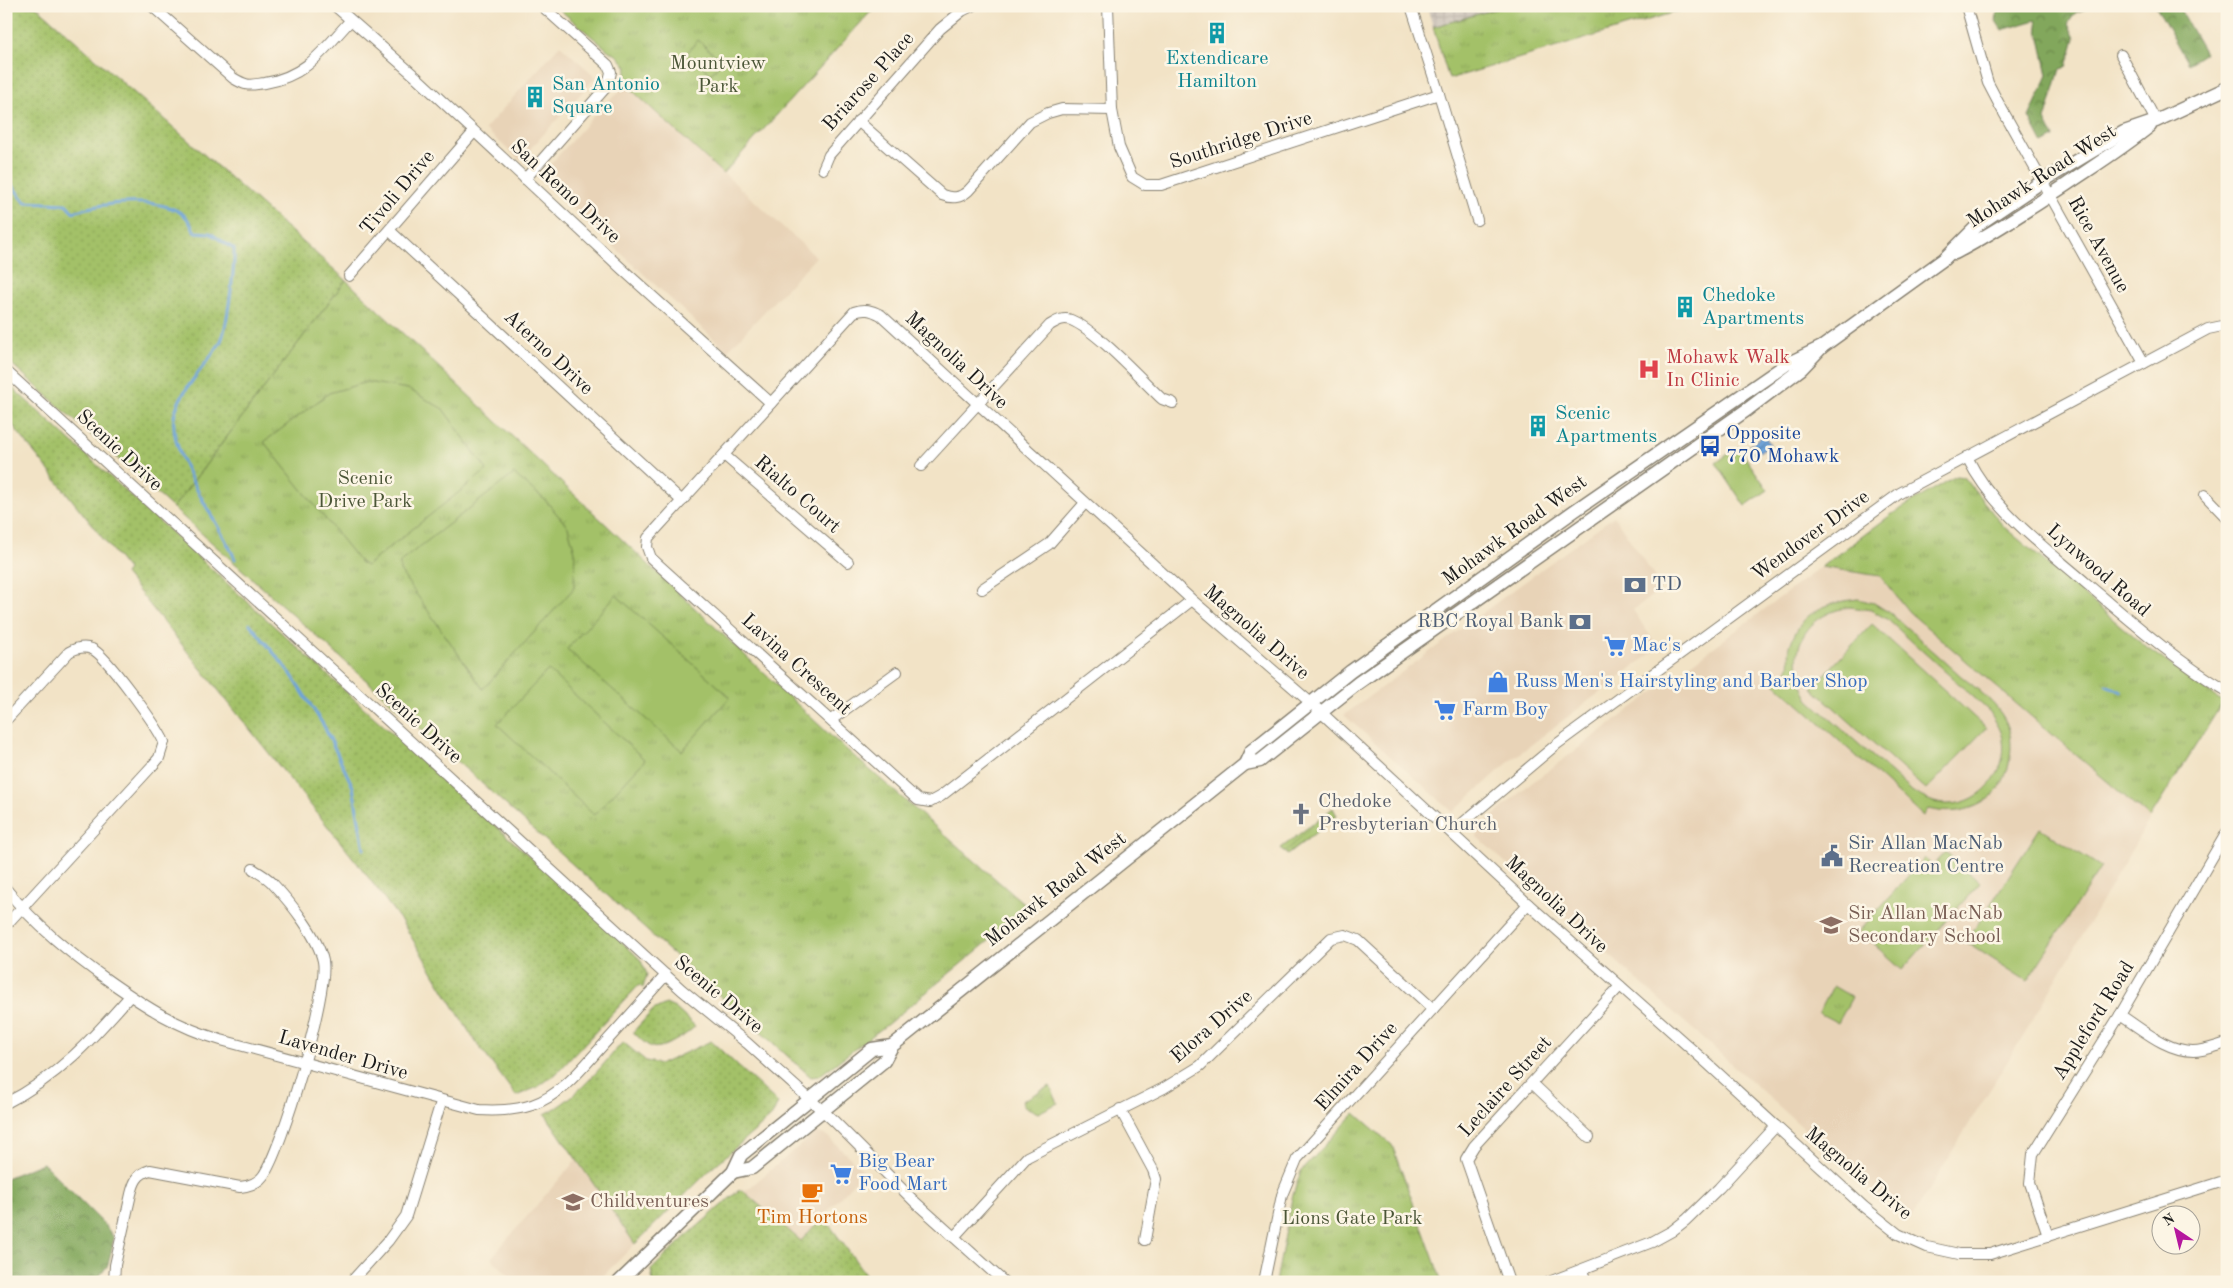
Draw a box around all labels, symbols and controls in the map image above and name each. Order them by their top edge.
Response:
building icon: Extendicare Hamilton [1204,20,1230,46]
street label: Briarose Place [820,29,918,135]
place label: Extendicare Hamilton [1165,49,1269,92]
park label: Mountview Park [670,54,766,97]
place label: San Antonio Square [552,75,660,118]
building icon: San Antonio Square [522,84,548,110]
street label: Southridge Drive [1167,109,1315,173]
street label: Mohawk Road West [1964,122,2120,232]
street label: San Remo Drive [506,136,624,248]
street label: Tivoli Drive [357,147,439,239]
street label: Rice Avenue [2063,193,2133,297]
place label: Chedoke Apartments [1702,286,1804,329]
building icon: Chedoke Apartments [1672,294,1698,320]
street label: Aterno Drive [499,307,597,399]
street label: Magnolia Drive [901,309,1011,413]
place label: Mohawk Walk In Clinic [1666,348,1790,391]
hospital icon: Mohawk Walk In Clinic [1636,356,1662,382]
place label: Scenic Apartments [1555,404,1657,447]
street label: Scenic Drive [72,407,166,495]
building icon: Scenic Apartments [1525,413,1551,439]
place label: Opposite 770 Mohawk [1726,424,1839,467]
bus stop icon: Opposite 770 Mohawk [1697,433,1723,459]
street label: Rialto Court [750,452,844,538]
park label: Scenic Drive Park [318,469,412,512]
street label: Mohawk Road West [1439,472,1591,590]
street label: Wendover Drive [1749,487,1873,585]
street label: Lynwood Road [2042,521,2154,621]
bank icon: TD [1622,572,1648,598]
place label: TD [1652,575,1682,595]
street label: Magnolia Drive [1199,582,1313,684]
bank icon: RBC Royal Bank [1567,609,1593,635]
street label: Lavina Crescent [737,611,855,719]
place label: RBC Royal Bank [1417,612,1564,632]
supermarket icon: Mac's [1602,633,1628,659]
place label: Mac's [1632,636,1681,656]
shop icon: Russ Men's Hairstyling and Barber Shop [1485,669,1511,695]
place label: Russ Men's Hairstyling and Barber Shop [1515,672,1868,692]
street label: Scenic Drive [371,680,465,768]
supermarket icon: Farm Boy [1432,697,1458,723]
place label: Farm Boy [1462,700,1549,720]
place label: Chedoke Presbyterian Church [1318,792,1497,835]
church icon: Chedoke Presbyterian Church [1288,801,1314,827]
street label: Mohawk Road West [982,829,1130,951]
place label: Sir Allan MacNab Recreation Centre [1848,834,2004,877]
public building icon: Sir Allan MacNab Recreation Centre [1819,843,1845,869]
street label: Magnolia Drive [1501,853,1611,957]
place label: Sir Allan MacNab Secondary School [1848,904,2003,947]
school or university icon: Sir Allan MacNab Secondary School [1818,912,1844,938]
street label: Scenic Drive [670,952,766,1038]
street label: Appleford Road [2050,958,2138,1084]
street label: Elora Drive [1167,986,1257,1068]
street label: Elmira Drive [1312,1019,1402,1115]
street label: Lavender Drive [276,1028,410,1084]
street label: Leclaire Street [1456,1033,1556,1141]
street label: Magnolia Drive [1801,1124,1915,1224]
place label: Big Bear Food Mart [858,1152,948,1195]
supermarket icon: Big Bear Food Mart [828,1161,854,1187]
cafe icon: Tim Hortons [799,1179,825,1205]
school or university icon: Childventures [560,1189,586,1215]
place label: Childventures [590,1192,709,1212]
north arrow [2150,1206,2200,1256]
place label: Tim Hortons [756,1208,868,1228]
park label: Lions Gate Park [1281,1209,1423,1229]
text: N [2161,1211,2178,1229]

